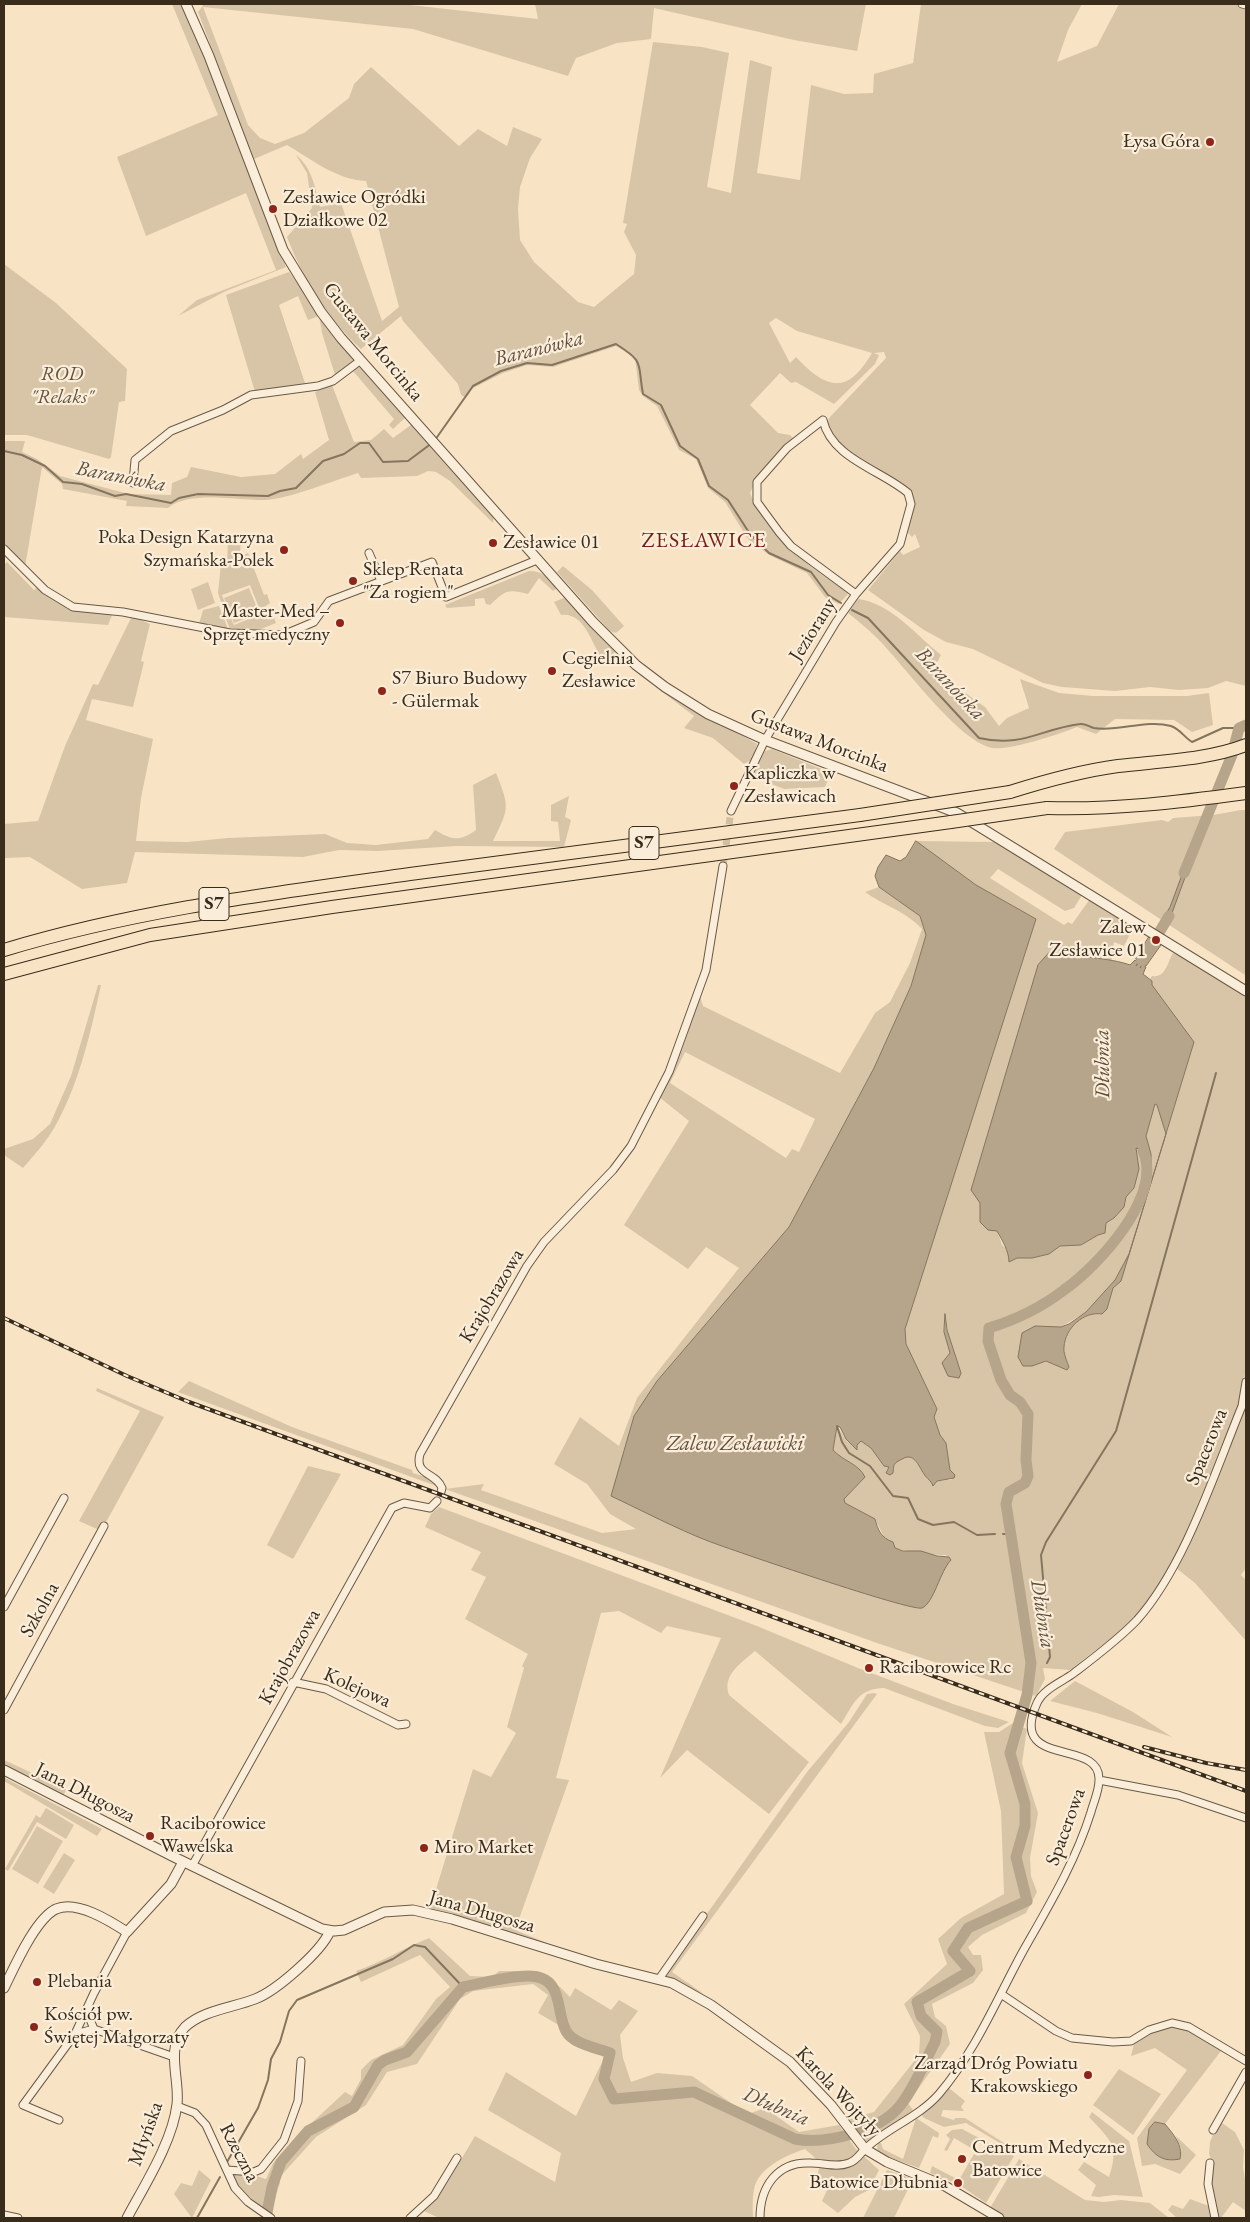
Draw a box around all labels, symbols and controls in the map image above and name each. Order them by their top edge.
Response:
place label: Łysa Góra [1123,130,1200,154]
marker: Łysa Góra [1204,136,1216,148]
place label: Zesławice Ogródki Działkowe 02 [283,186,426,233]
marker: Zesławice Ogródki Działkowe 02 [267,203,279,215]
street label: Gustawa Morcinka [318,278,428,406]
water label: Baranówka [492,326,586,372]
park label: ROD "Relaks" [30,363,94,410]
water label: Baranówka [74,456,168,498]
place label: Poka Design Katarzyna Szymańska-Polek [98,526,274,573]
district label: ZESŁAWICE [640,528,768,554]
place label: Zesławice 01 [503,531,600,555]
marker: Zesławice 01 [487,537,499,549]
marker: Poka Design Katarzyna Szymańska-Polek [278,544,290,556]
place label: Sklep Renata "Za rogiem" [363,558,464,605]
marker: Sklep Renata "Za rogiem" [347,575,359,587]
street label: Jeziorany [784,594,842,666]
place label: Master-Med – Sprzęt medyczny [203,600,330,647]
marker: Master-Med – Sprzęt medyczny [334,617,346,629]
water label: Baranówka [910,642,990,726]
place label: Cegielnia Zesławice [562,647,636,694]
marker: Cegielnia Zesławice [546,665,558,677]
place label: S7 Biuro Budowy - Gülermak [392,667,527,714]
marker: S7 Biuro Budowy - Gülermak [376,685,388,697]
street label: Gustawa Morcinka [747,704,891,778]
place label: Kapliczka w Zesławicach [744,762,836,809]
marker: Kapliczka w Zesławicach [728,780,740,792]
road number: S7 [629,826,659,860]
road number: S7 [199,888,229,921]
place label: Zalew Zesławice 01 [1049,916,1146,963]
marker: Zalew Zesławice 01 [1150,934,1162,946]
water label: Dłubnia [1090,1029,1116,1099]
street label: Krajobrazowa [455,1245,529,1347]
street label: Spacerowa [1181,1405,1233,1489]
water label: Zalew Zesławicki [666,1431,804,1457]
street label: Szkolna [15,1578,65,1642]
water label: Dłubnia [1024,1578,1060,1650]
street label: Krajobrazowa [254,1605,326,1709]
place label: Raciborowice Rc [879,1656,1011,1680]
marker: Raciborowice Rc [863,1662,875,1674]
street label: Kolejowa [320,1663,394,1713]
street label: Jana Długosza [31,1758,139,1828]
street label: Spacerowa [1041,1785,1091,1869]
place label: Raciborowice Wawelska [160,1812,266,1859]
marker: Raciborowice Wawelska [144,1830,156,1842]
place label: Miro Market [434,1836,533,1860]
marker: Miro Market [418,1842,430,1854]
street label: Jana Długosza [426,1885,538,1939]
place label: Plebania [47,1970,112,1994]
marker: Plebania [31,1976,43,1988]
place label: Kościół pw. Świętej Małgorzaty [44,2003,189,2050]
marker: Kościół pw. Świętej Małgorzaty [28,2021,40,2033]
street label: Karola Wojtyły [790,2042,886,2142]
place label: Zarząd Dróg Powiatu Krakowskiego [914,2052,1078,2099]
marker: Zarząd Dróg Powiatu Krakowskiego [1082,2069,1094,2081]
water label: Dłubnia [739,2082,813,2132]
street label: Młyńska [123,2099,169,2169]
street label: Rzeczna [214,2120,264,2186]
place label: Centrum Medyczne Batowice [972,2136,1125,2183]
marker: Centrum Medyczne Batowice [956,2153,968,2165]
place label: Batowice Dłubnia [809,2171,948,2195]
marker: Batowice Dłubnia [952,2177,964,2189]

